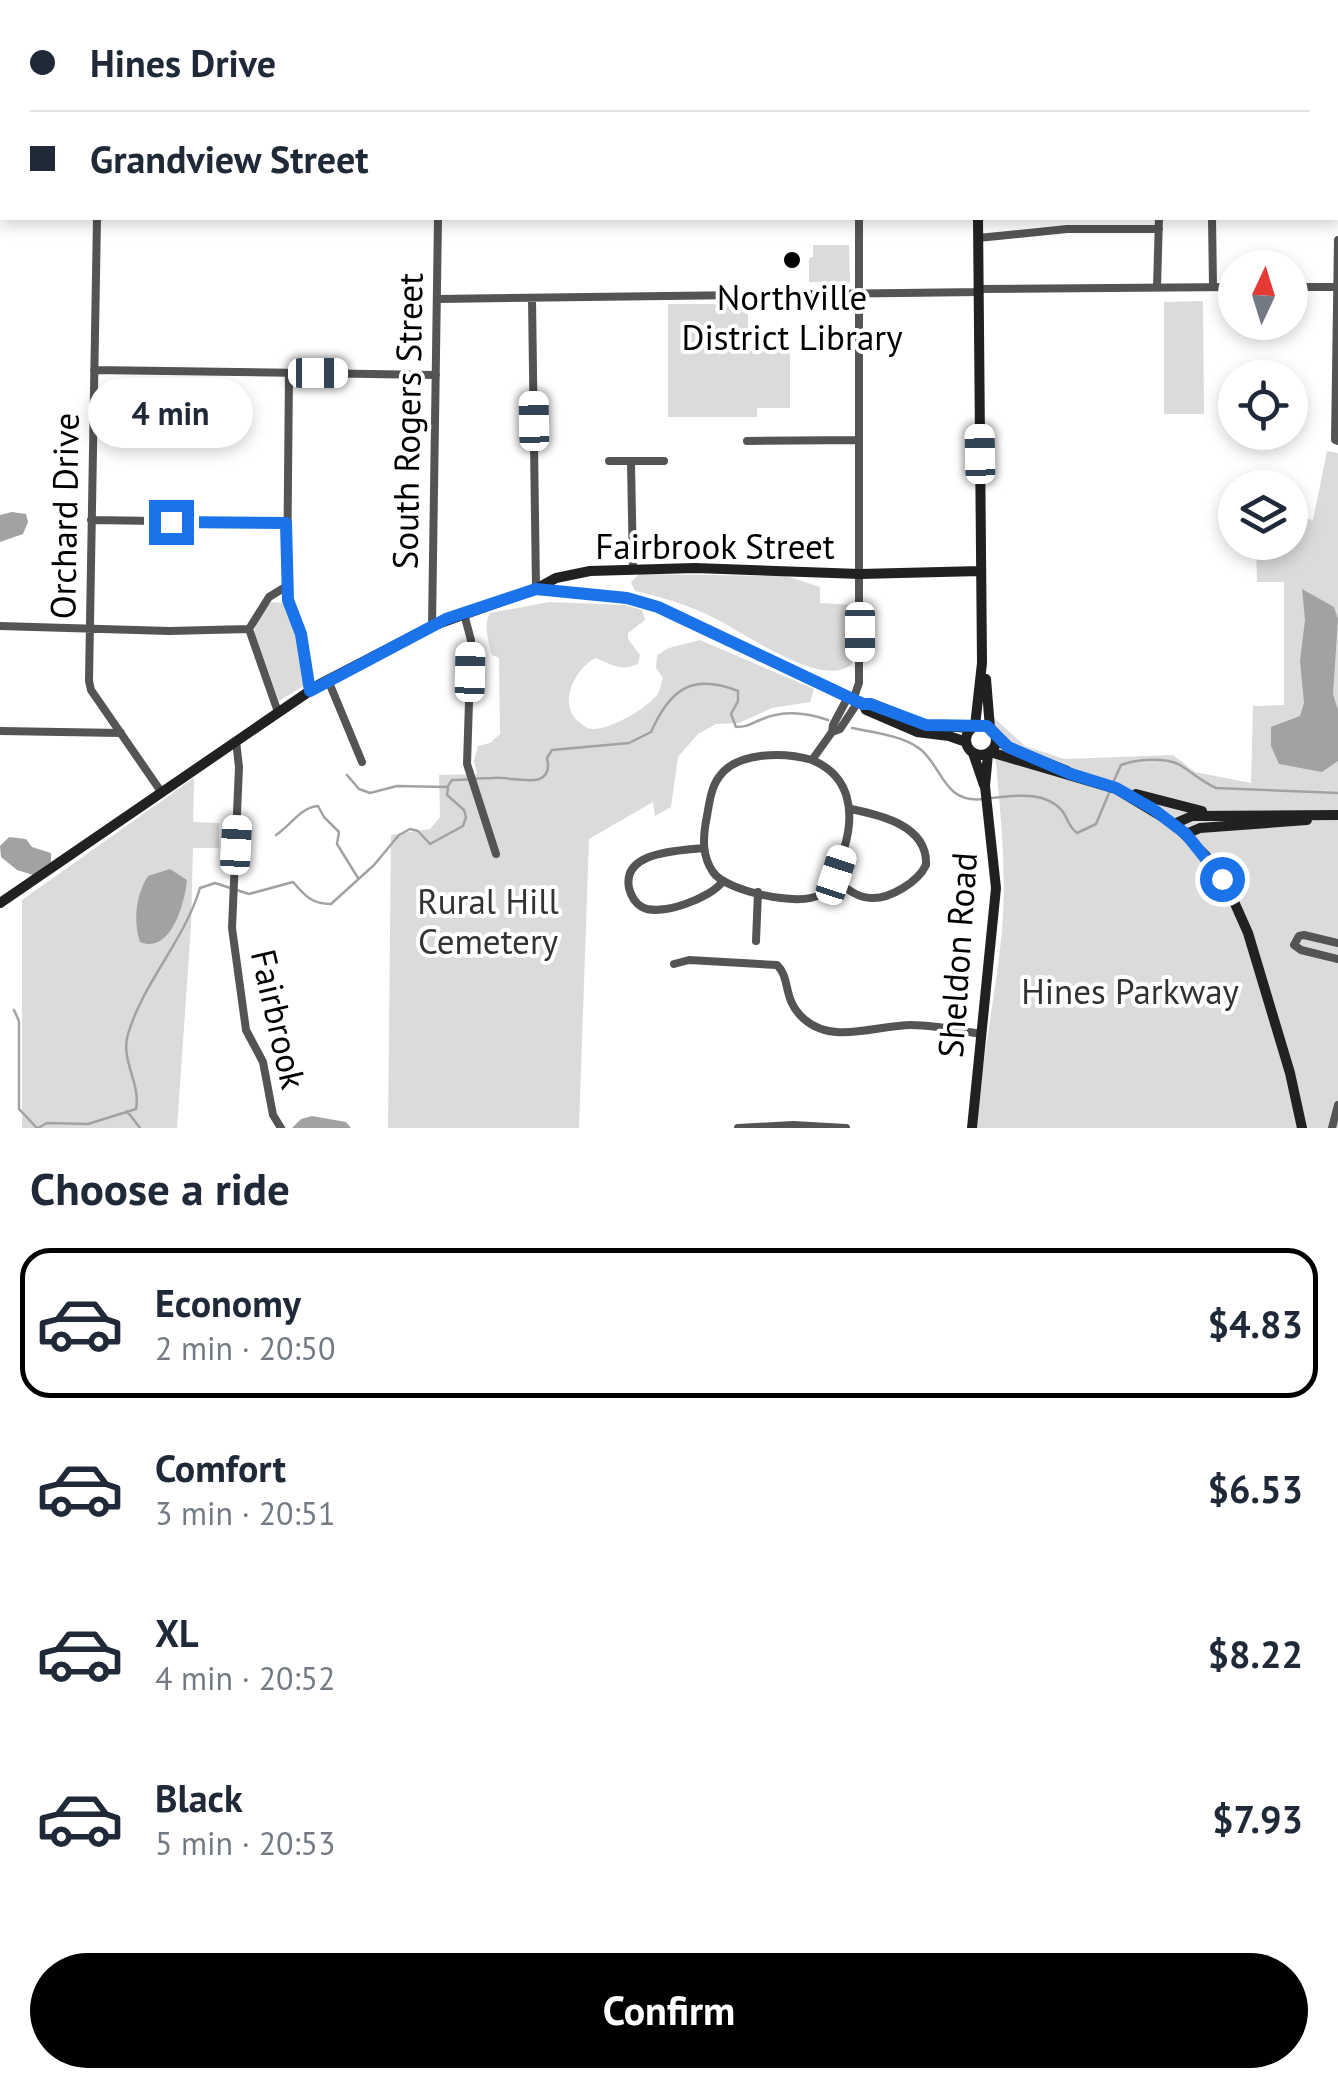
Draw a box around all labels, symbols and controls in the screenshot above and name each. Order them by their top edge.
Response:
text: Hines Drive [90,38,276,87]
text: Grandview Street [90,134,369,183]
marker: Northville District Library [781,249,803,271]
north arrow [1218,250,1308,340]
map controls [1218,250,1308,560]
street label: South Rogers Street [381,272,433,570]
place label: Northville District Library [682,274,903,360]
car [288,358,348,388]
button: locate [1218,360,1308,450]
callout: 4 min [89,377,254,447]
car [518,391,550,451]
text: 4 min [131,392,210,434]
street label: Orchard Drive [39,412,89,620]
car [964,424,996,484]
button: layers [1218,470,1308,560]
route end [149,500,194,545]
street label: Fairbrook Street [595,523,835,569]
car [845,602,875,662]
car [454,642,486,702]
car [219,814,253,876]
car [812,842,860,908]
street label: Sheldon Road [927,851,987,1059]
route start [1200,857,1245,902]
park label: Rural Hill Cemetery [417,878,559,964]
street label: Fairbrook [241,945,317,1093]
park label: Hines Parkway [1021,968,1239,1014]
text: Choose a ride [30,1159,290,1217]
icon: car [35,1278,125,1368]
text: Economy [155,1278,301,1327]
text: $4.83 [1207,1299,1303,1348]
text: 2 min · 20:50 [155,1327,335,1369]
icon: car [35,1443,125,1533]
text: Comfort [155,1443,286,1492]
text: $6.53 [1207,1464,1303,1513]
text: 3 min · 20:51 [155,1492,335,1534]
icon: car [35,1608,125,1698]
text: XL [155,1608,199,1657]
text: $8.22 [1207,1629,1303,1678]
text: 4 min · 20:52 [155,1657,335,1699]
icon: car [35,1773,125,1863]
text: Black [155,1773,243,1822]
text: $7.93 [1212,1794,1303,1843]
text: 5 min · 20:53 [155,1822,335,1864]
button: Confirm [30,1953,1308,2068]

